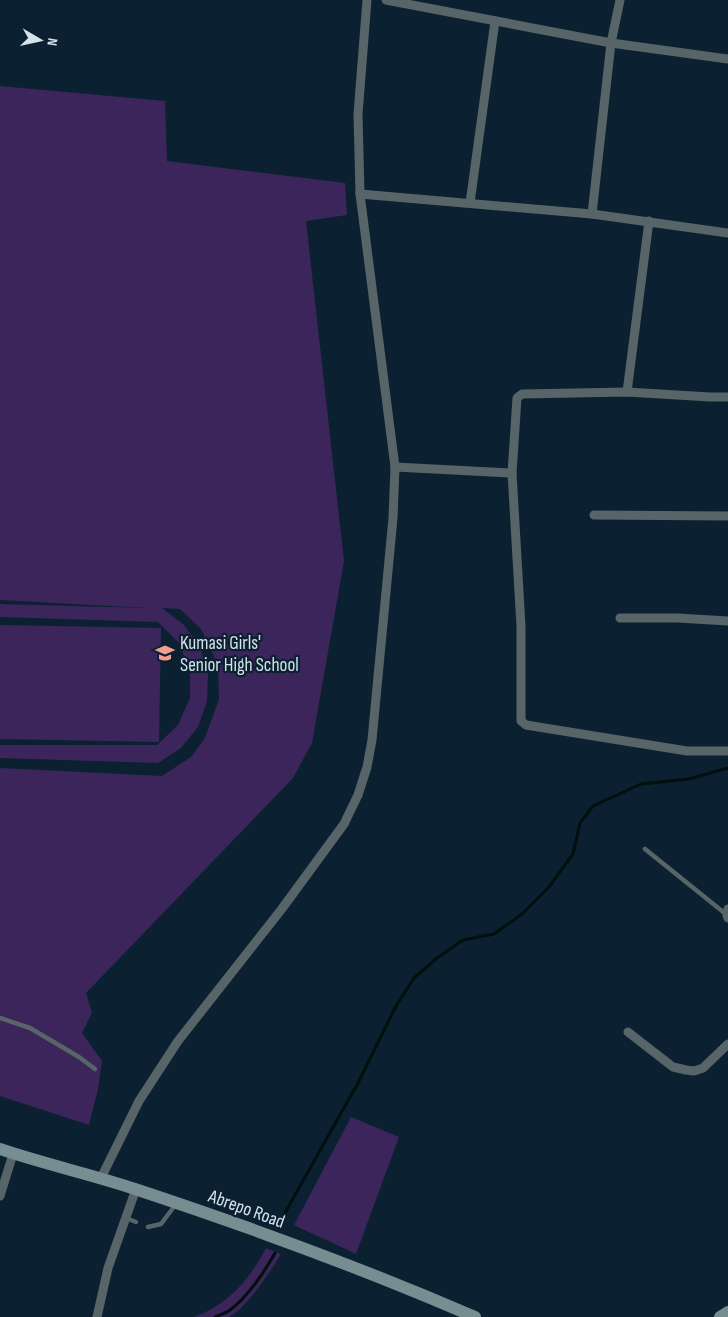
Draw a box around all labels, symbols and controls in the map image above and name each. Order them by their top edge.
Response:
north arrow [15,15,65,65]
text: N [43,37,61,47]
place label: Kumasi Girls' Senior High School [180,632,299,677]
school or university icon: Kumasi Girls' Senior High School [154,642,176,664]
street label: Abrepo Road [204,1185,288,1234]

